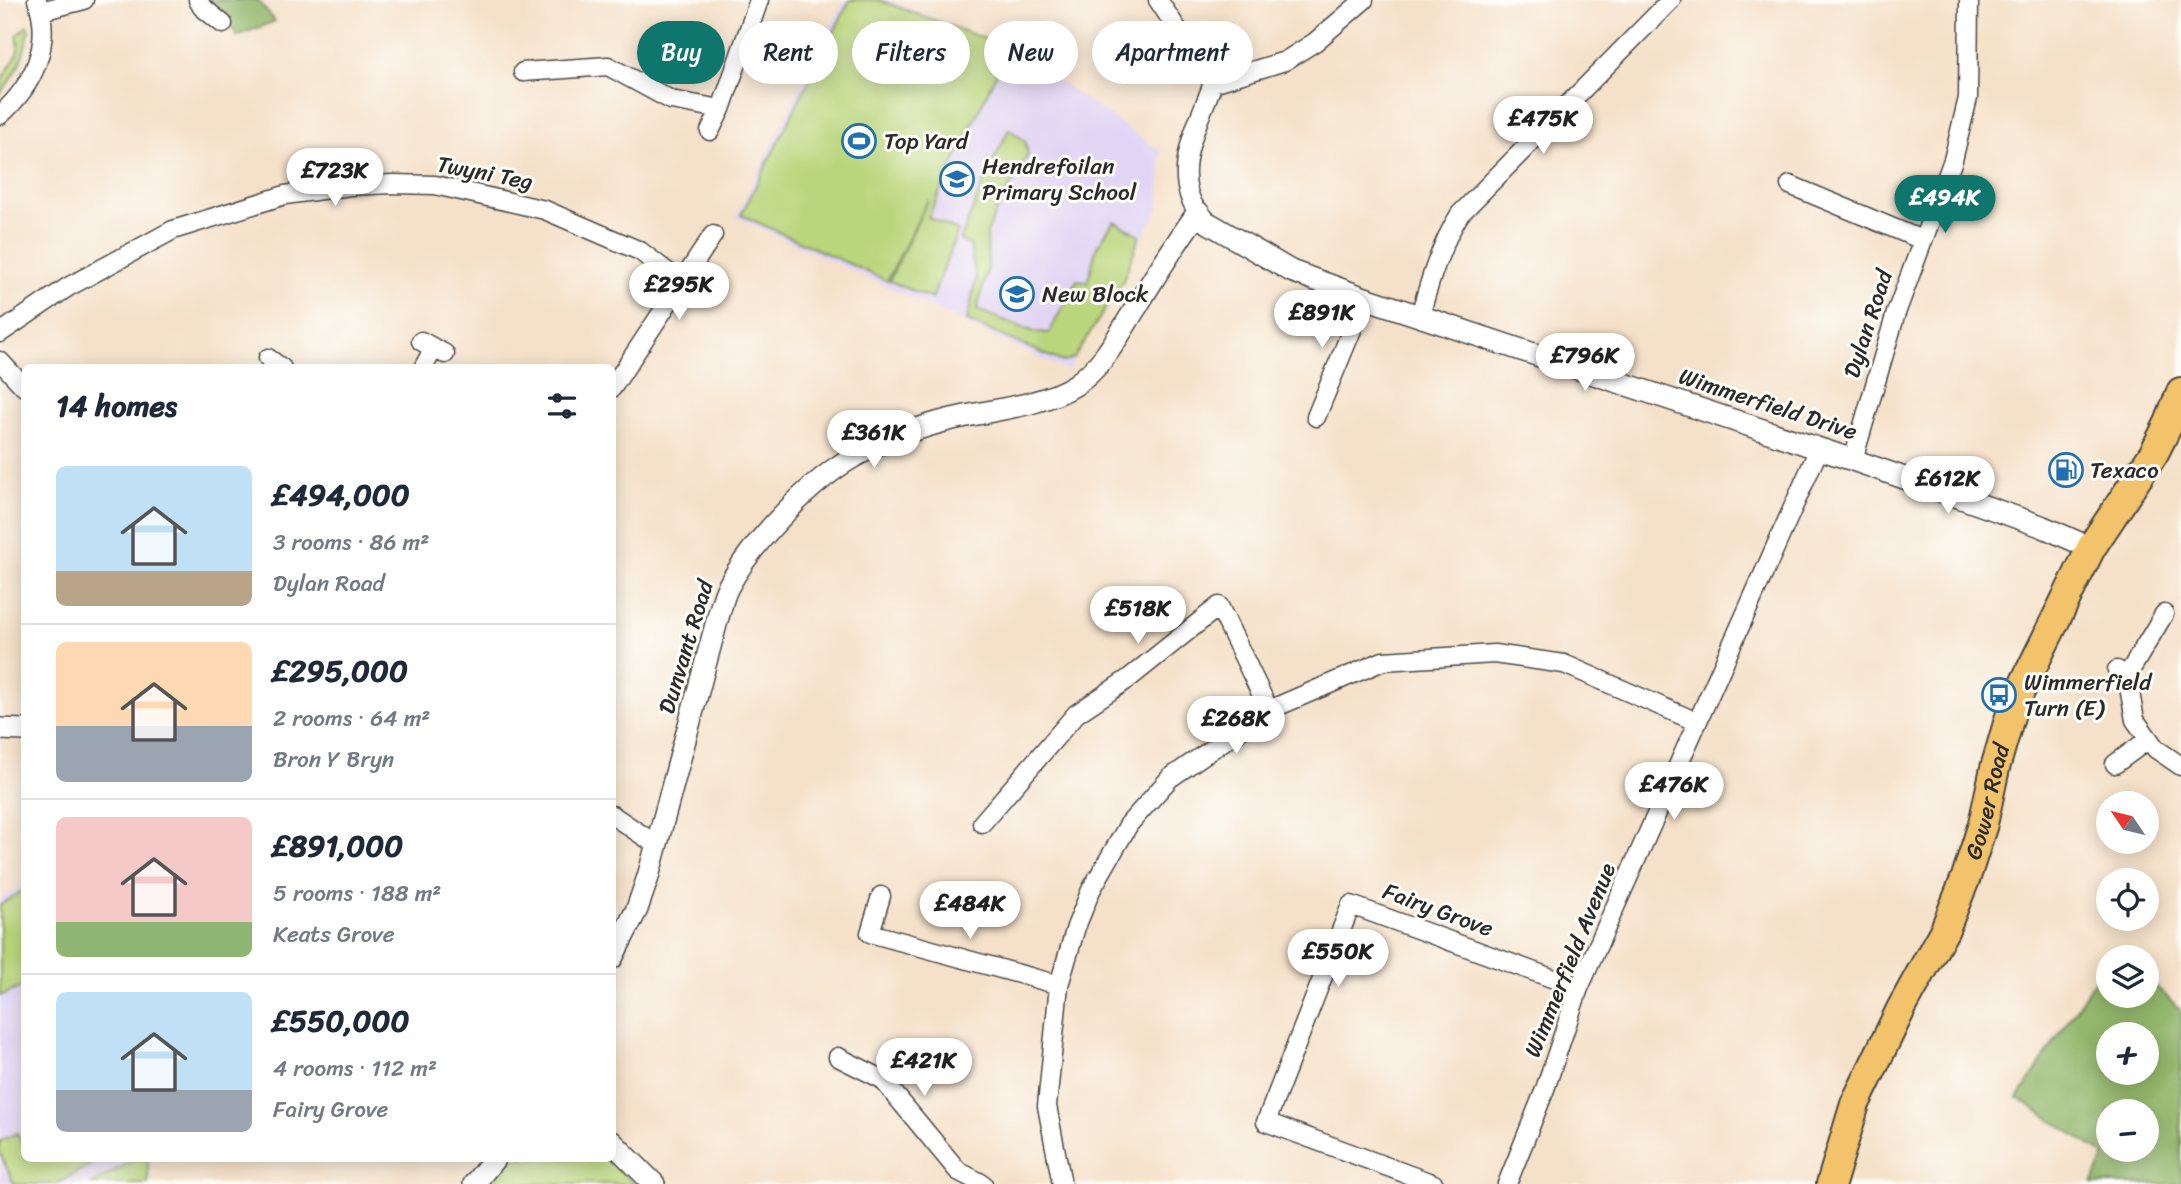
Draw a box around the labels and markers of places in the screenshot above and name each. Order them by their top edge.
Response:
pin: £475K [1494,96,1592,156]
place label: Top Yard [884,121,970,162]
sports icon: Top Yard [840,122,878,160]
place label: Hendrefoilan Primary School [982,146,1137,213]
pin: £723K [286,148,384,208]
school or university icon: Hendrefoilan Primary School [938,160,976,198]
pin: £494K [1896,176,1994,235]
pin: £295K [630,262,728,322]
place label: New Block [1042,274,1149,315]
school or university icon: New Block [998,275,1036,313]
pin: £891K [1273,290,1371,350]
pin: £796K [1536,334,1634,393]
pin: £361K [825,410,923,470]
place label: Texaco [2090,450,2159,491]
fuel station icon: Texaco [2047,451,2085,489]
pin: £612K [1899,456,1997,516]
pin: £518K [1089,586,1187,646]
place label: Wimmerfield Turn (E) [2024,662,2153,729]
bus stop icon: Wimmerfield Turn (E) [1980,676,2018,714]
pin: £268K [1187,696,1285,756]
pin: £476K [1625,762,1723,822]
pin: £484K [921,881,1019,941]
pin: £550K [1289,930,1387,989]
pin: £421K [875,1038,973,1098]

